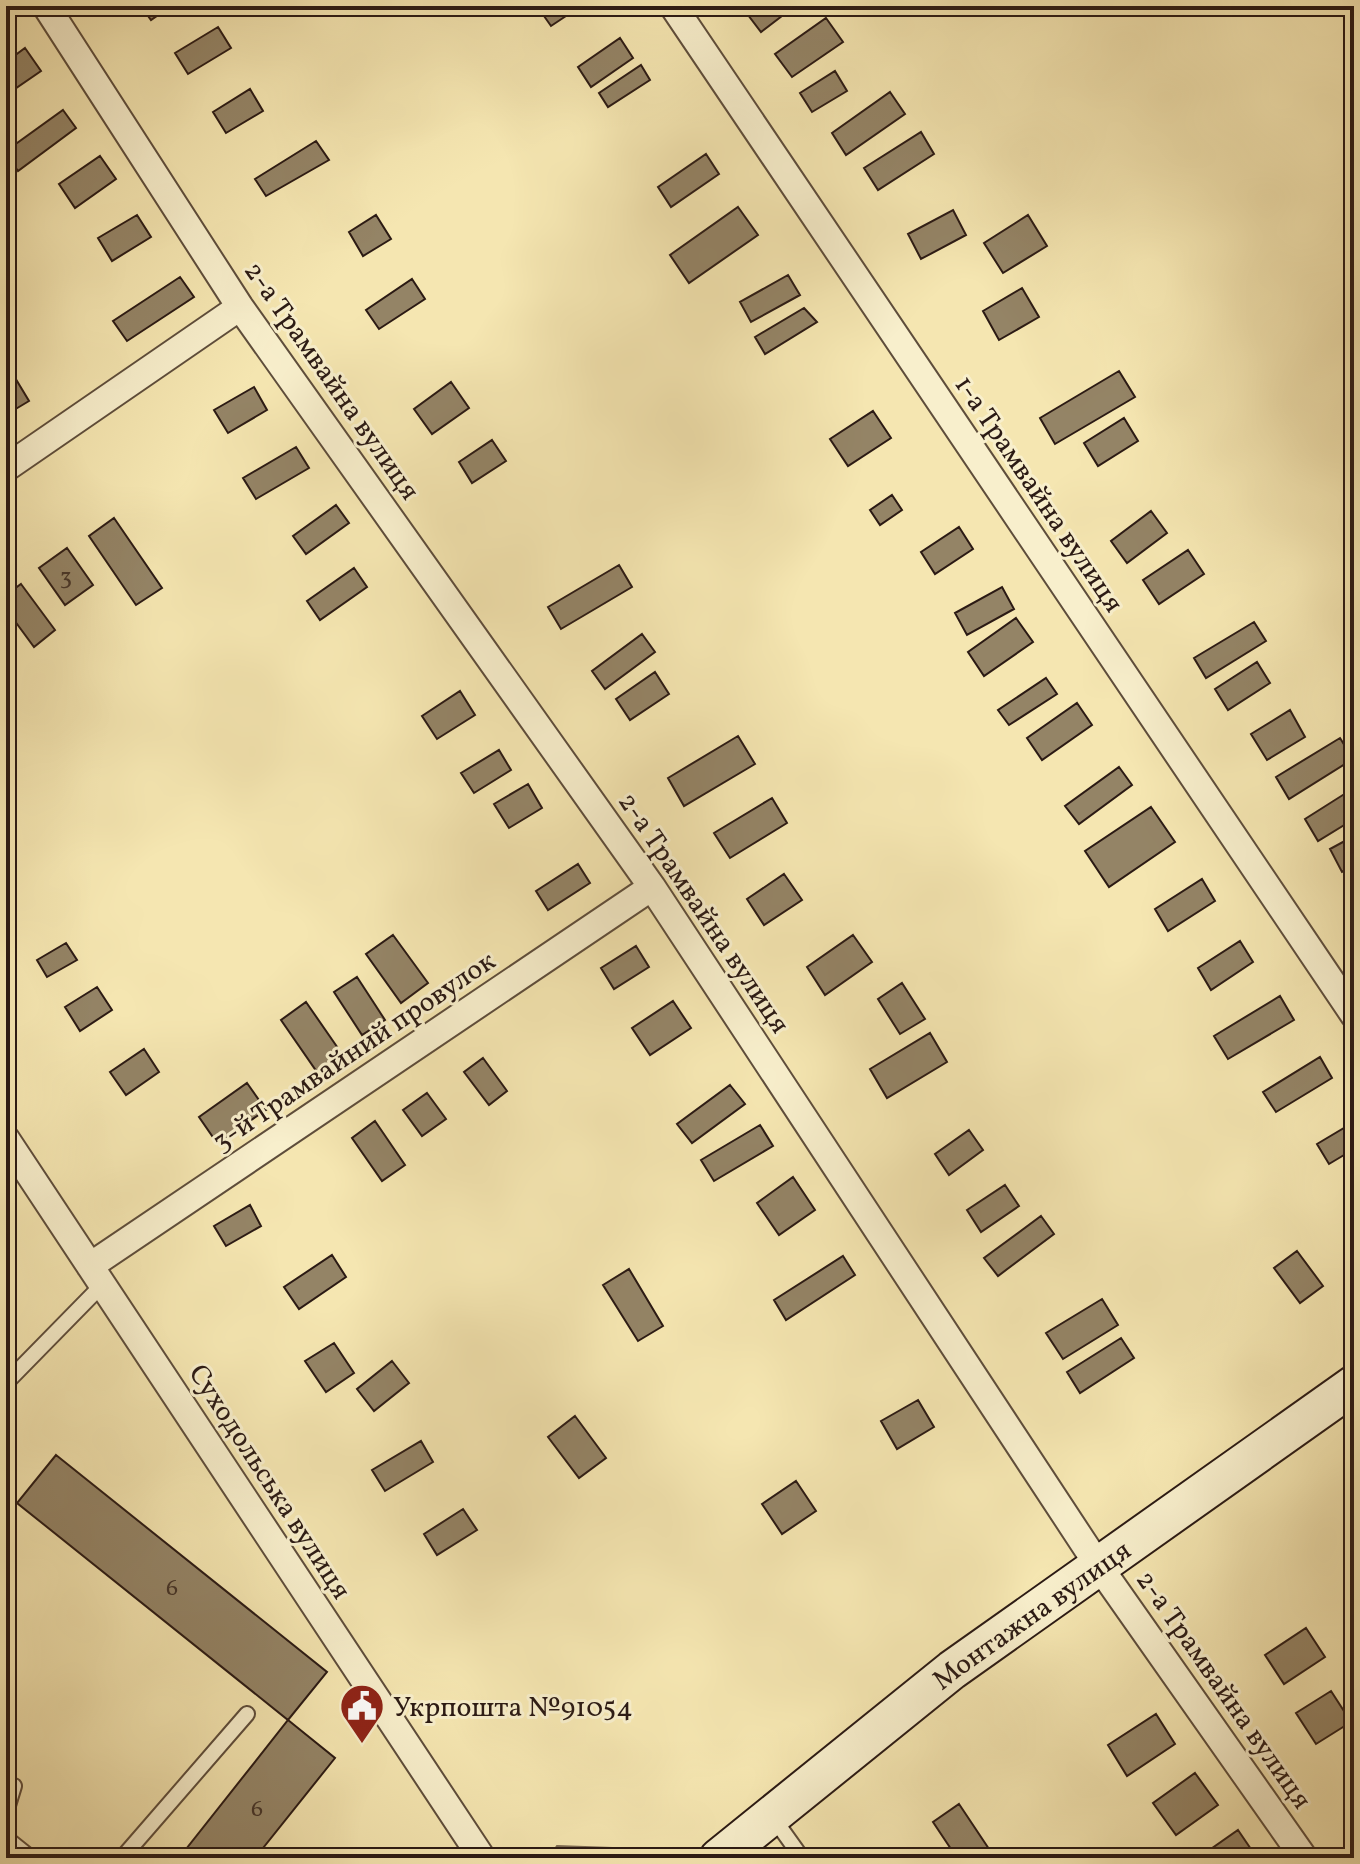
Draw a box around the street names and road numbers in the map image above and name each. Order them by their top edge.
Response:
street label: 2-а Трамвайна вулиця [234,254,428,509]
street label: 1-а Трамвайна вулиця [944,368,1132,621]
street label: 2-а Трамвайна вулиця [608,785,798,1042]
street label: 3-й Трамвайний провулок [205,942,504,1162]
street label: Суходольська вулиця [178,1357,360,1607]
street label: Монтажна вулиця [925,1532,1140,1700]
street label: 2-а Трамвайна вулиця [1126,1563,1320,1818]

